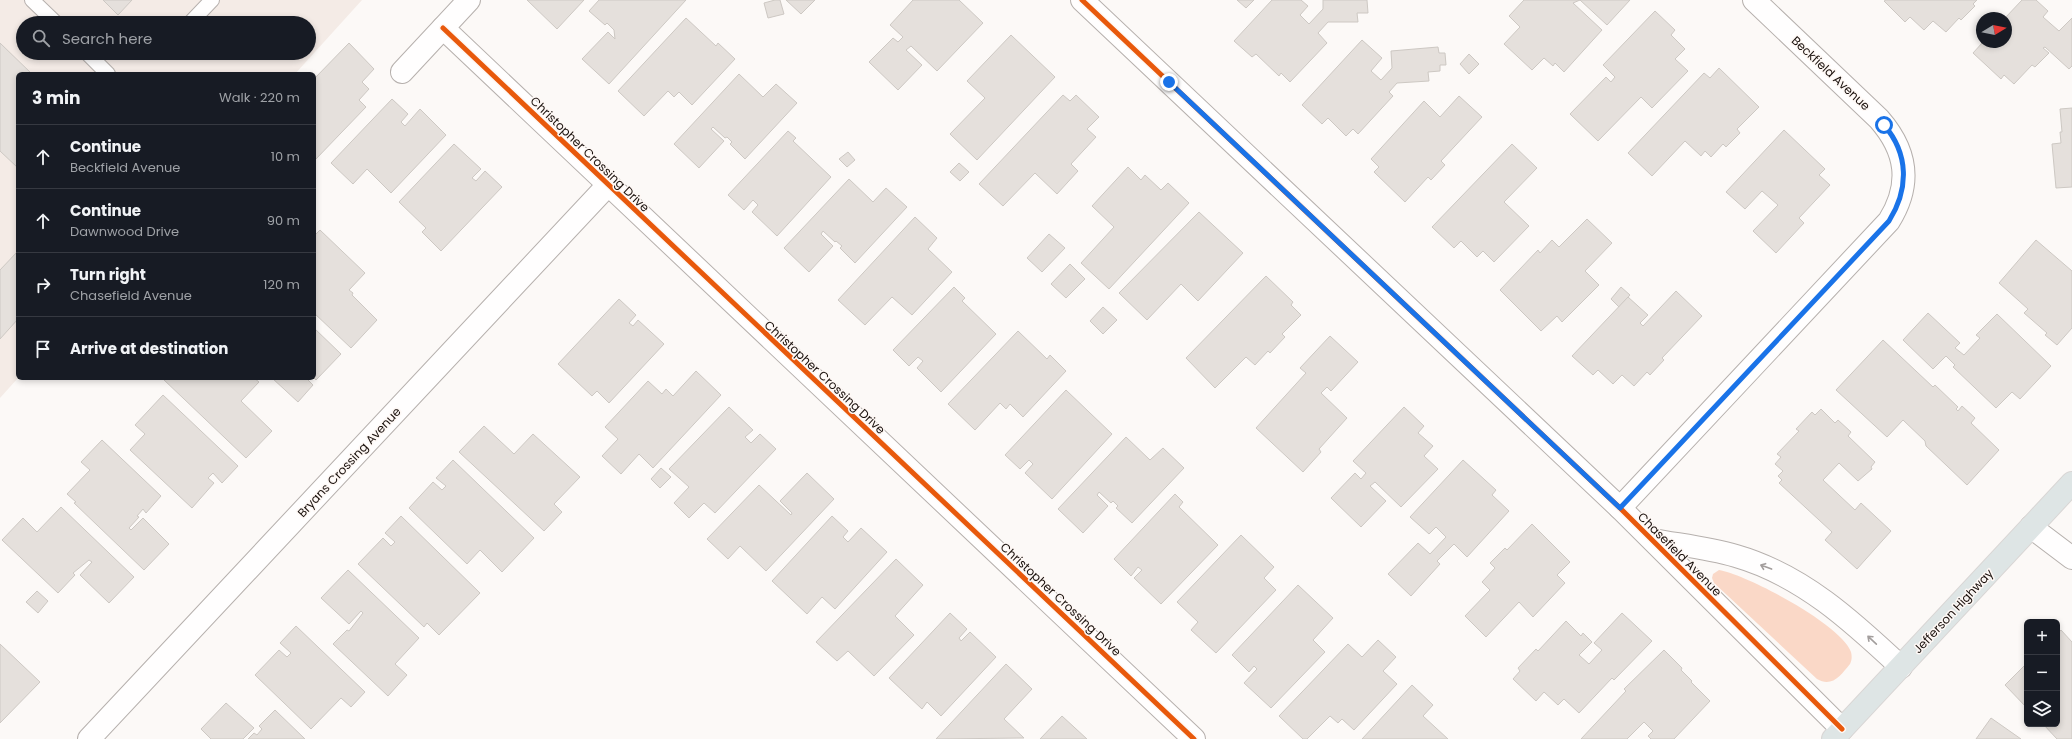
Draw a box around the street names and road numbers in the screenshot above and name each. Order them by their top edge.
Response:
street label: Beckfield Avenue [1788,32,1874,114]
street label: Christopher Crossing Drive [527,92,653,216]
street label: Christopher Crossing Drive [761,316,889,438]
street label: Bryans Crossing Avenue [293,403,405,521]
street label: Chasefield Avenue [1634,508,1726,600]
street label: Christopher Crossing Drive [997,538,1125,660]
street label: Jefferson Highway [1909,565,1997,657]

